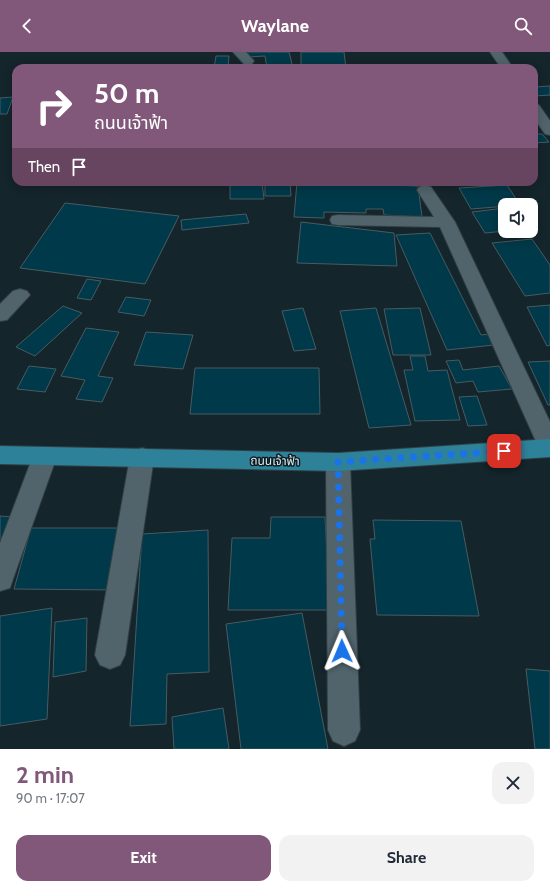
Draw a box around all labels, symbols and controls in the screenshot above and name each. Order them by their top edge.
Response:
icon: back [16,15,38,37]
text: Waylane [241,15,309,37]
icon: search [512,15,534,37]
text: 50 m [94,76,159,110]
icon: right [28,80,80,132]
text: ถนนเจ้าฟ้า [94,112,168,134]
icon: arrive [68,156,90,178]
text: Then [28,158,60,176]
map controls [498,198,538,238]
button: sound [498,198,538,238]
pin [487,434,521,468]
icon: arrive [493,440,515,462]
street label: ถนนเจ้าฟ้า [250,453,300,468]
position arrow [321,630,363,672]
text: 2 min [16,760,74,789]
button: close [492,762,534,804]
text: 90 m · 17:07 [16,790,85,806]
button: Exit [16,835,271,881]
button: Share [279,835,534,881]

